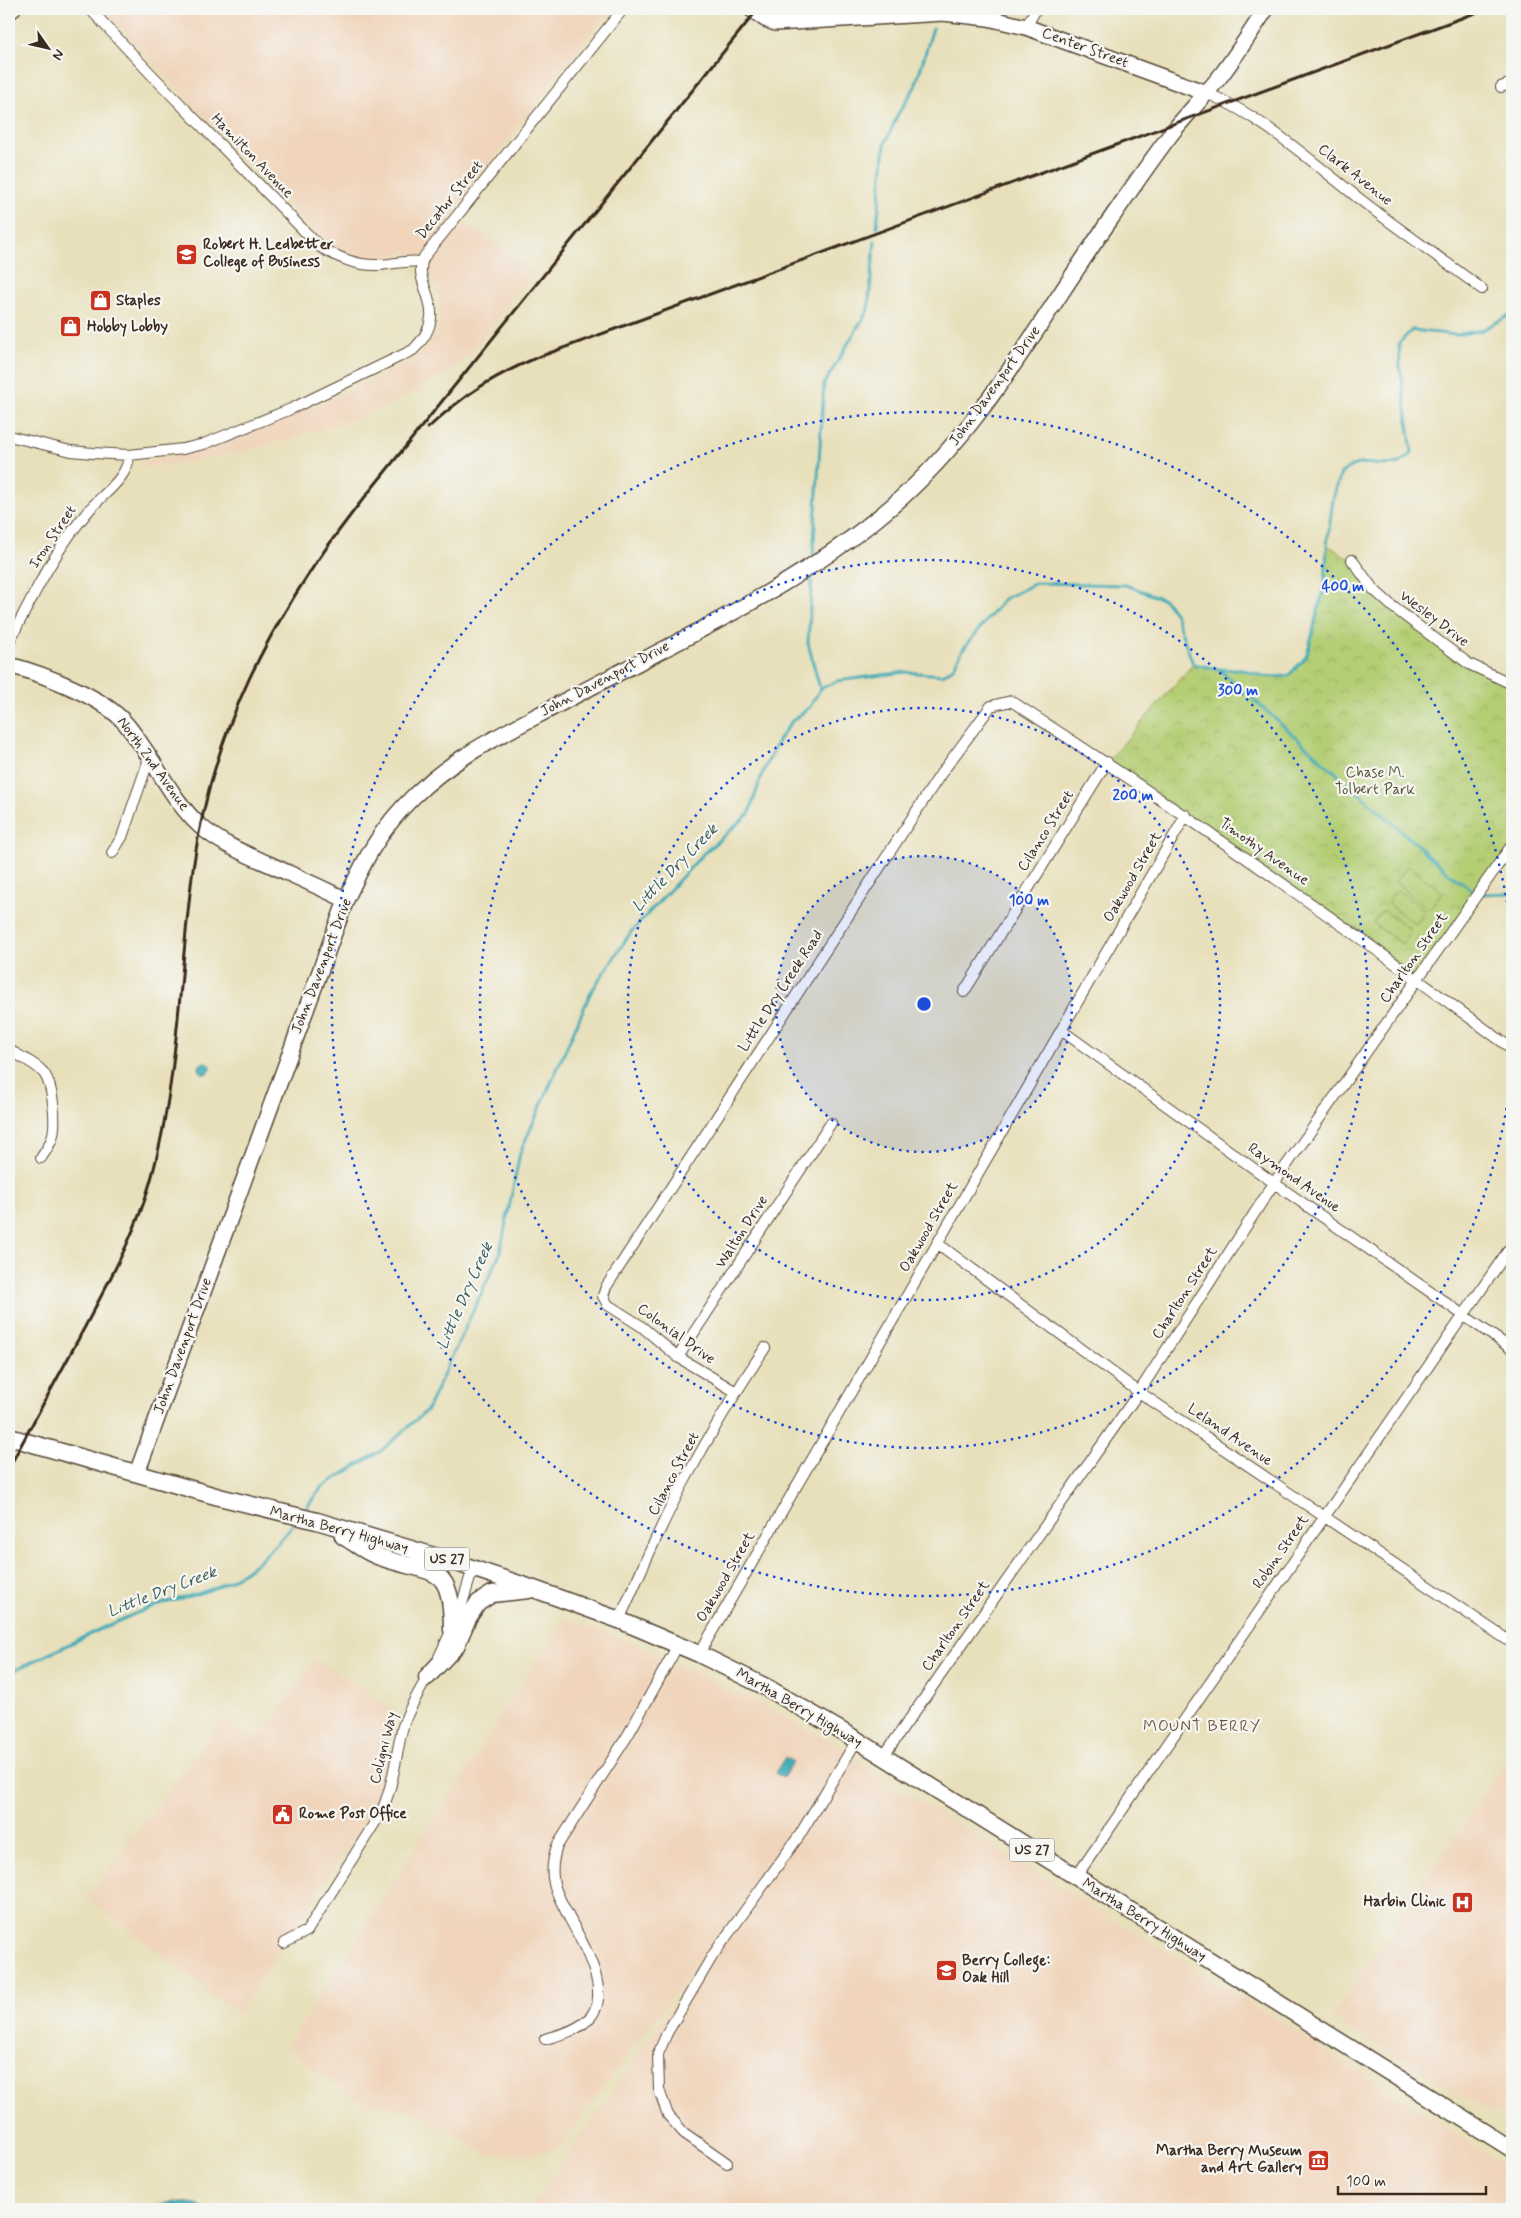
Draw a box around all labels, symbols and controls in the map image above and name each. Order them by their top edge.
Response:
north arrow [22,22,72,72]
street label: Center Street [1039,23,1132,73]
text: N [48,46,68,64]
street label: Hamilton Avenue [206,109,298,203]
street label: Clark Avenue [1313,139,1397,211]
street label: Decatur Street [412,156,488,244]
place label: Robert H. Ledbetter College of Business [203,235,334,273]
school or university icon: Robert H. Ledbetter College of Business [175,242,199,266]
shop icon: Staples [88,289,112,313]
place label: Staples [116,291,161,311]
shop icon: Hobby Lobby [59,315,83,339]
place label: Hobby Lobby [87,317,168,337]
street label: John Davenport Drive [945,322,1045,450]
street label: Iron Street [25,501,82,573]
text: 400 m [1322,577,1364,597]
street label: Wesley Drive [1395,586,1473,652]
street label: John Davenport Drive [537,636,673,722]
text: 300 m [1218,681,1258,701]
street label: North 2nd Avenue [112,713,194,815]
park label: Chase M. Tolbert Park [1335,763,1416,800]
street label: Cilanco Street [1013,786,1079,875]
text: 200 m [1113,786,1154,806]
street label: Timothy Avenue [1215,813,1313,891]
water label: Little Dry Creek [628,819,723,917]
street label: Oakwood Street [1099,828,1167,926]
text: 100 m [1009,891,1049,911]
street label: John Davenport Drive [287,895,357,1037]
street label: Charlton Street [1375,908,1453,1007]
street label: Little Dry Creek Road [734,926,828,1056]
centre of rings [915,995,933,1013]
street label: Raymond Avenue [1244,1139,1344,1217]
street label: Oakwood Street [895,1178,963,1276]
street label: Walton Drive [711,1191,773,1272]
water label: Little Dry Creek [432,1238,498,1353]
street label: Charlton Street [1148,1243,1223,1343]
street label: John Davenport Drive [149,1275,217,1417]
street label: Colonial Drive [633,1299,719,1369]
street label: Leland Avenue [1184,1399,1276,1471]
street label: Cilanco Street [644,1428,705,1519]
street label: Martha Berry Highway [267,1502,411,1559]
street label: Robin Street [1248,1511,1314,1593]
street label: Oakwood Street [692,1528,760,1626]
road number: US 27 [424,1548,470,1570]
water label: Little Dry Creek [105,1561,220,1622]
street label: Charlton Street [917,1576,995,1675]
street label: Martha Berry Highway [732,1664,866,1753]
street label: Coligni Way [365,1710,403,1786]
district label: MOUNT BERRY [1143,1716,1261,1737]
public building icon: Rome Post Office [271,1802,295,1826]
place label: Rome Post Office [299,1803,407,1824]
road number: US 27 [1010,1838,1054,1862]
street label: Martha Berry Highway [1078,1874,1210,1967]
hospital icon: Harbin Clinic [1450,1890,1474,1914]
place label: Harbin Clinic [1363,1892,1446,1912]
place label: Berry College: Oak Hill [962,1951,1050,1988]
school or university icon: Berry College: Oak Hill [934,1958,958,1982]
place label: Martha Berry Museum and Art Gallery [1156,2141,1302,2178]
museum icon: Martha Berry Museum and Art Gallery [1306,2148,1330,2172]
scale bar [1338,2163,1486,2195]
text: 100 m [1346,2172,1386,2192]

